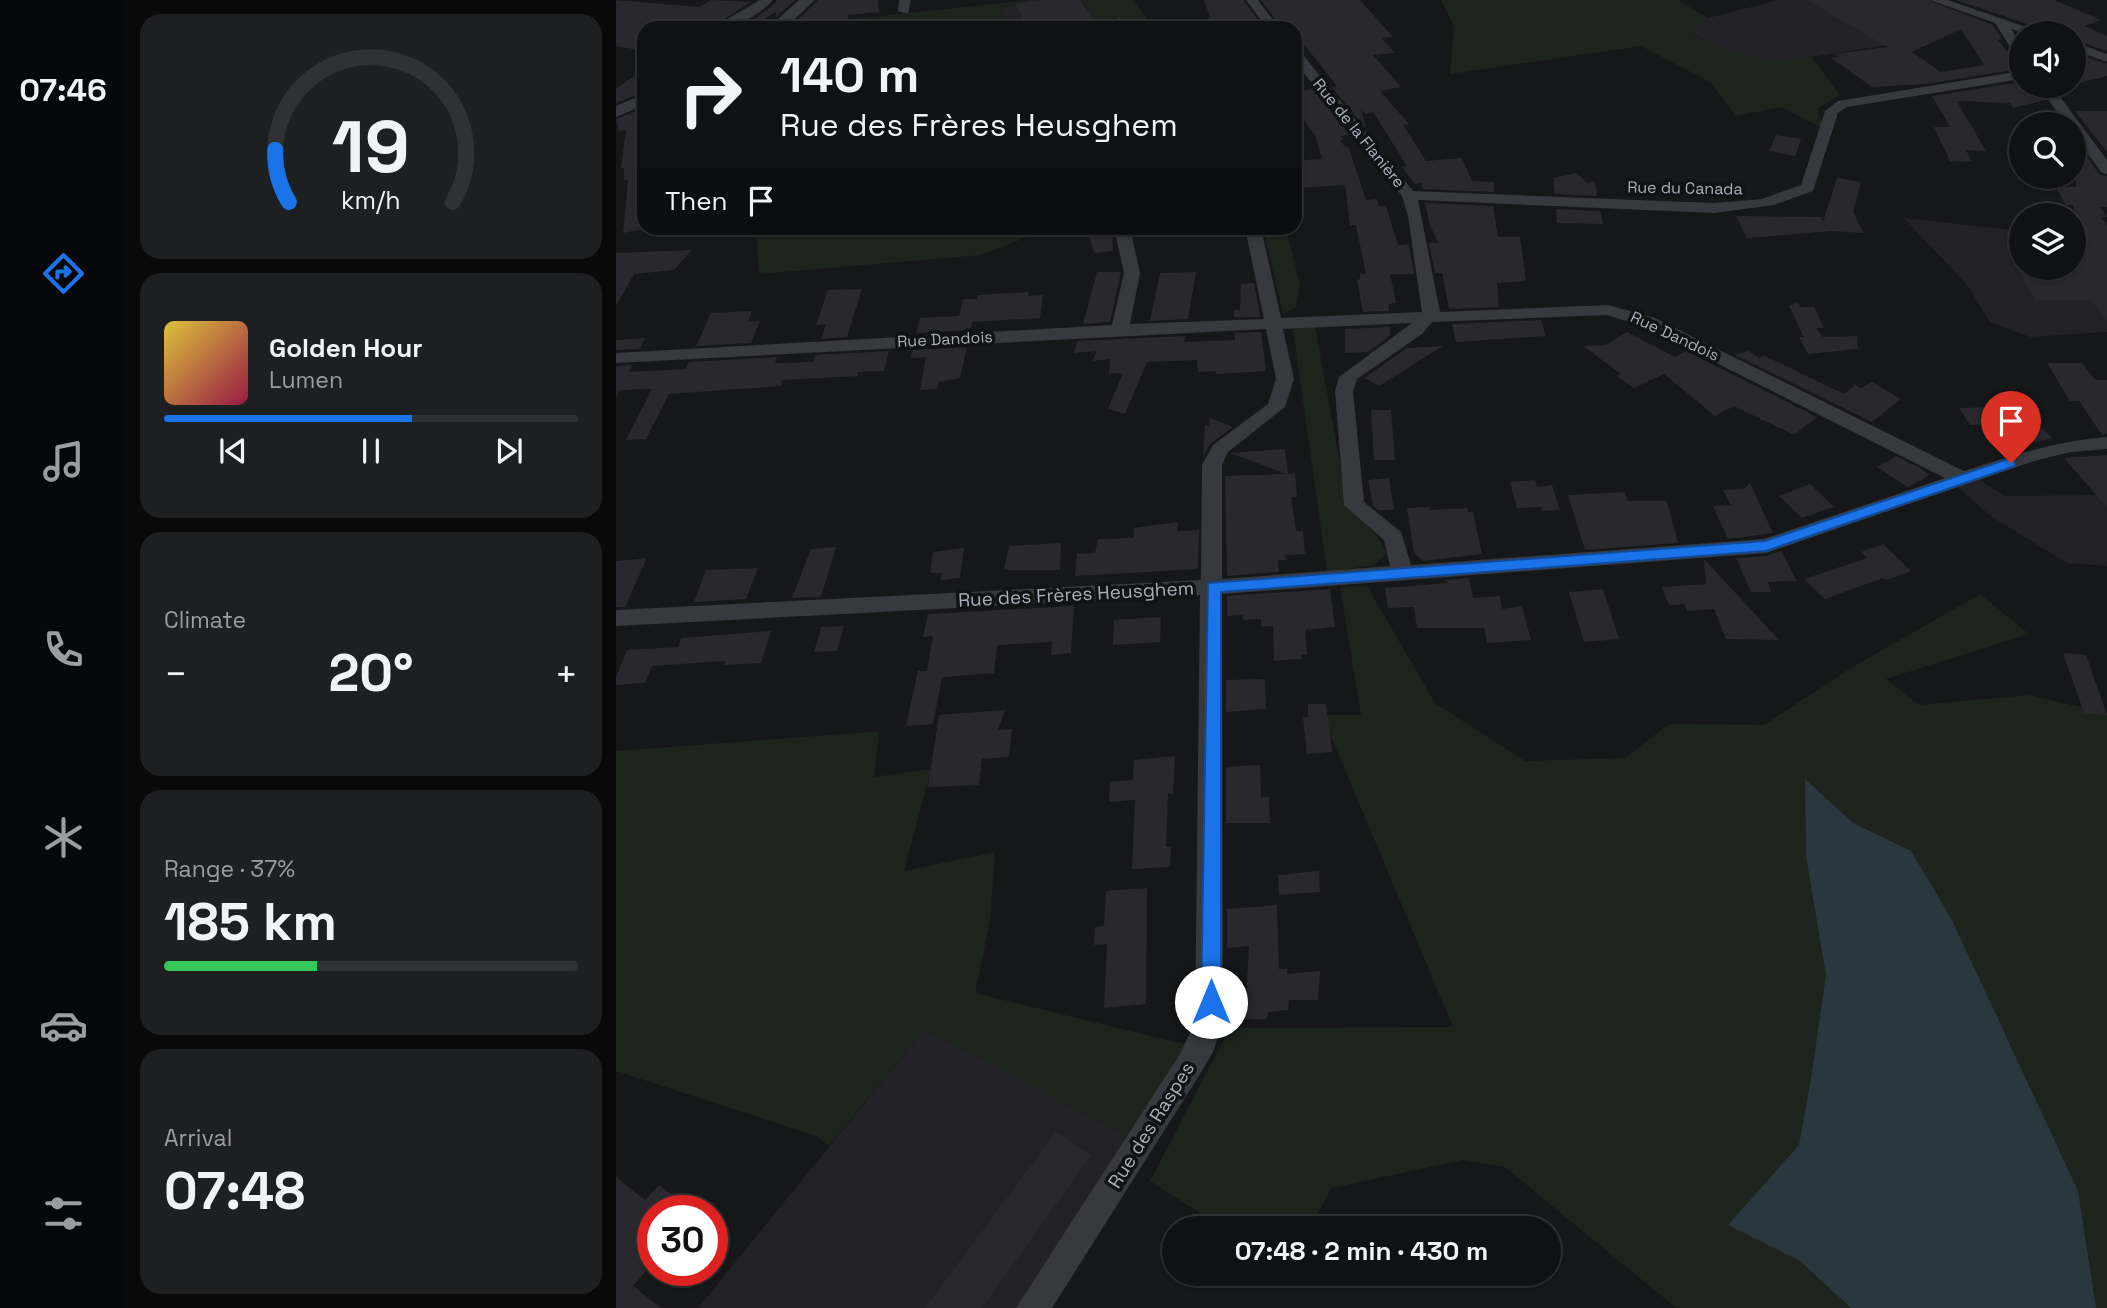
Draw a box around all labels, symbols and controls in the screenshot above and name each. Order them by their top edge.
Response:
map controls [2009,21,2086,280]
button: sound [2009,21,2086,98]
text: 140 m [780,44,919,106]
icon: right [665,49,756,140]
text: 07:46 [19,70,107,110]
street label: Rue de la Flanière [1308,74,1410,192]
text: 19 [332,101,410,194]
text: Rue des Frères Heusghem [780,105,1178,145]
button: search [2009,112,2086,189]
street label: Rue du Canada [1627,176,1743,200]
icon: arrive [742,182,780,220]
text: km/h [341,184,401,216]
text: Then [665,184,728,218]
button: layers [2009,203,2086,280]
icon: directions [39,249,88,298]
street label: Rue Dandois [1627,306,1723,366]
street label: Rue Dandois [897,326,993,352]
text: Golden Hour [269,331,423,365]
text: Lumen [269,365,343,395]
pin [1981,391,2041,463]
icon: arrive [1992,402,2030,440]
icon: previous [214,432,252,470]
icon: pause [352,432,390,470]
icon: next [490,432,528,470]
icon: music [39,437,88,486]
street label: Rue des Frères Heusghem [957,575,1195,613]
text: Climate [164,605,246,635]
icon: phone [39,625,88,674]
text: 20° [328,640,414,706]
text: − [164,650,188,698]
text: + [554,650,578,698]
icon: climate [39,813,88,862]
text: Range · 37% [164,854,295,884]
text: 185 km [164,889,337,955]
position arrow [1174,965,1248,1039]
icon: car [39,1001,88,1050]
street label: Rue des Raspes [1102,1057,1200,1193]
text: Arrival [164,1123,232,1153]
text: 07:48 [164,1158,305,1224]
icon: filters [39,1189,88,1238]
speed limit sign: 30 [637,1195,728,1286]
text: 07:48 · 2 min · 430 m [1235,1234,1488,1268]

